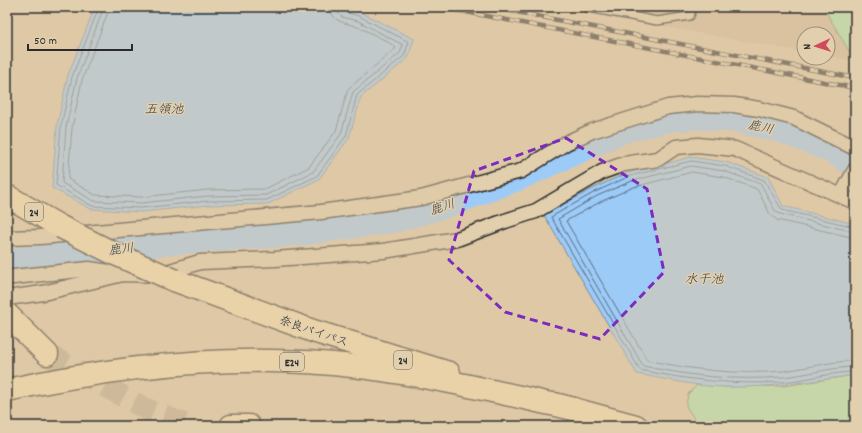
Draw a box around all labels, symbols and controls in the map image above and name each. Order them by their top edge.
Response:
scale bar [28,26,132,52]
north arrow [796,26,836,66]
text: 50 m [34,33,57,50]
text: N [800,43,816,50]
water label: 五領池 [144,101,184,120]
water label: 鹿川 [746,116,775,141]
water label: 鹿川 [427,195,458,221]
road number: 24 [25,203,43,221]
water label: 鹿川 [107,239,135,261]
water label: 水干池 [684,271,724,290]
street label: 奈良バイパス [277,313,350,352]
road number: 24 [394,351,412,369]
road number: E24 [280,353,304,371]

